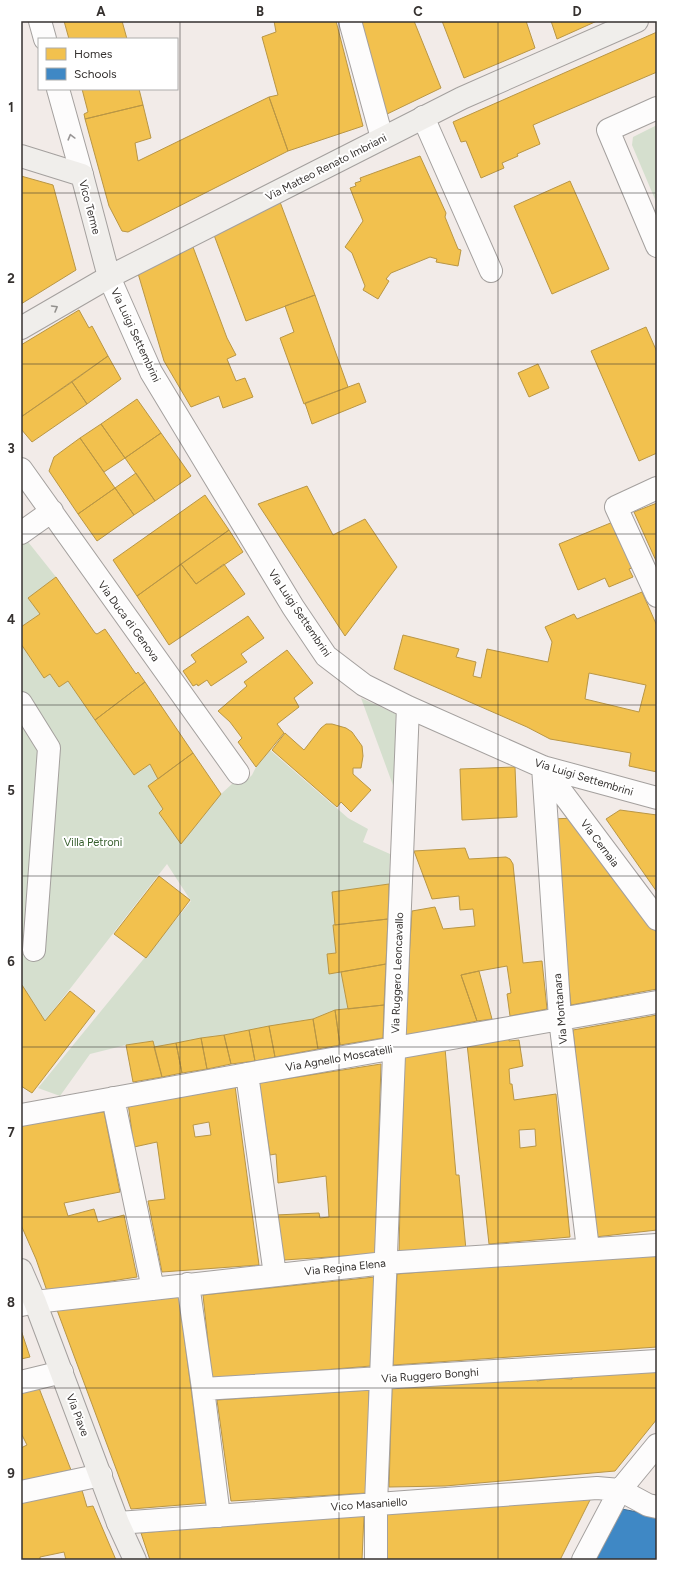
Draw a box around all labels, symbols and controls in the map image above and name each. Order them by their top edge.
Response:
text: A [96,4,106,19]
text: B [256,4,264,19]
text: C [413,4,423,19]
text: D [572,4,582,19]
legend [38,38,178,90]
text: Homes [74,47,113,61]
text: Schools [74,67,117,81]
text: 1 [8,100,14,115]
street label: Via Matteo Renato Imbriani [264,131,389,204]
one-way arrow [67,134,76,141]
street label: Vico Terme [76,179,103,236]
text: 2 [7,271,15,286]
street label: Via Luigi Settembrini [108,286,163,384]
one-way arrow [51,306,58,313]
text: 3 [7,441,15,456]
street label: Via Luigi Settembrini [266,567,334,659]
street label: Via Duca di Genova [95,579,162,664]
text: 4 [7,612,15,627]
street label: Via Luigi Settembrini [533,756,635,799]
text: 5 [7,783,15,798]
street label: Via Cernaia [578,817,622,870]
park label: Villa Petroni [64,836,122,849]
street label: Via Ruggero Leoncavallo [389,912,406,1034]
text: 6 [7,954,15,969]
street label: Via Montanara [551,973,570,1045]
street label: Via Agnello Moscatelli [285,1043,394,1074]
text: 7 [7,1125,15,1140]
street label: Via Regina Elena [304,1257,386,1278]
text: 8 [7,1295,15,1310]
street label: Via Ruggero Bonghi [381,1366,479,1385]
street label: Via Piave [63,1392,92,1438]
text: 9 [7,1466,15,1481]
street label: Vico Masaniello [330,1495,408,1514]

